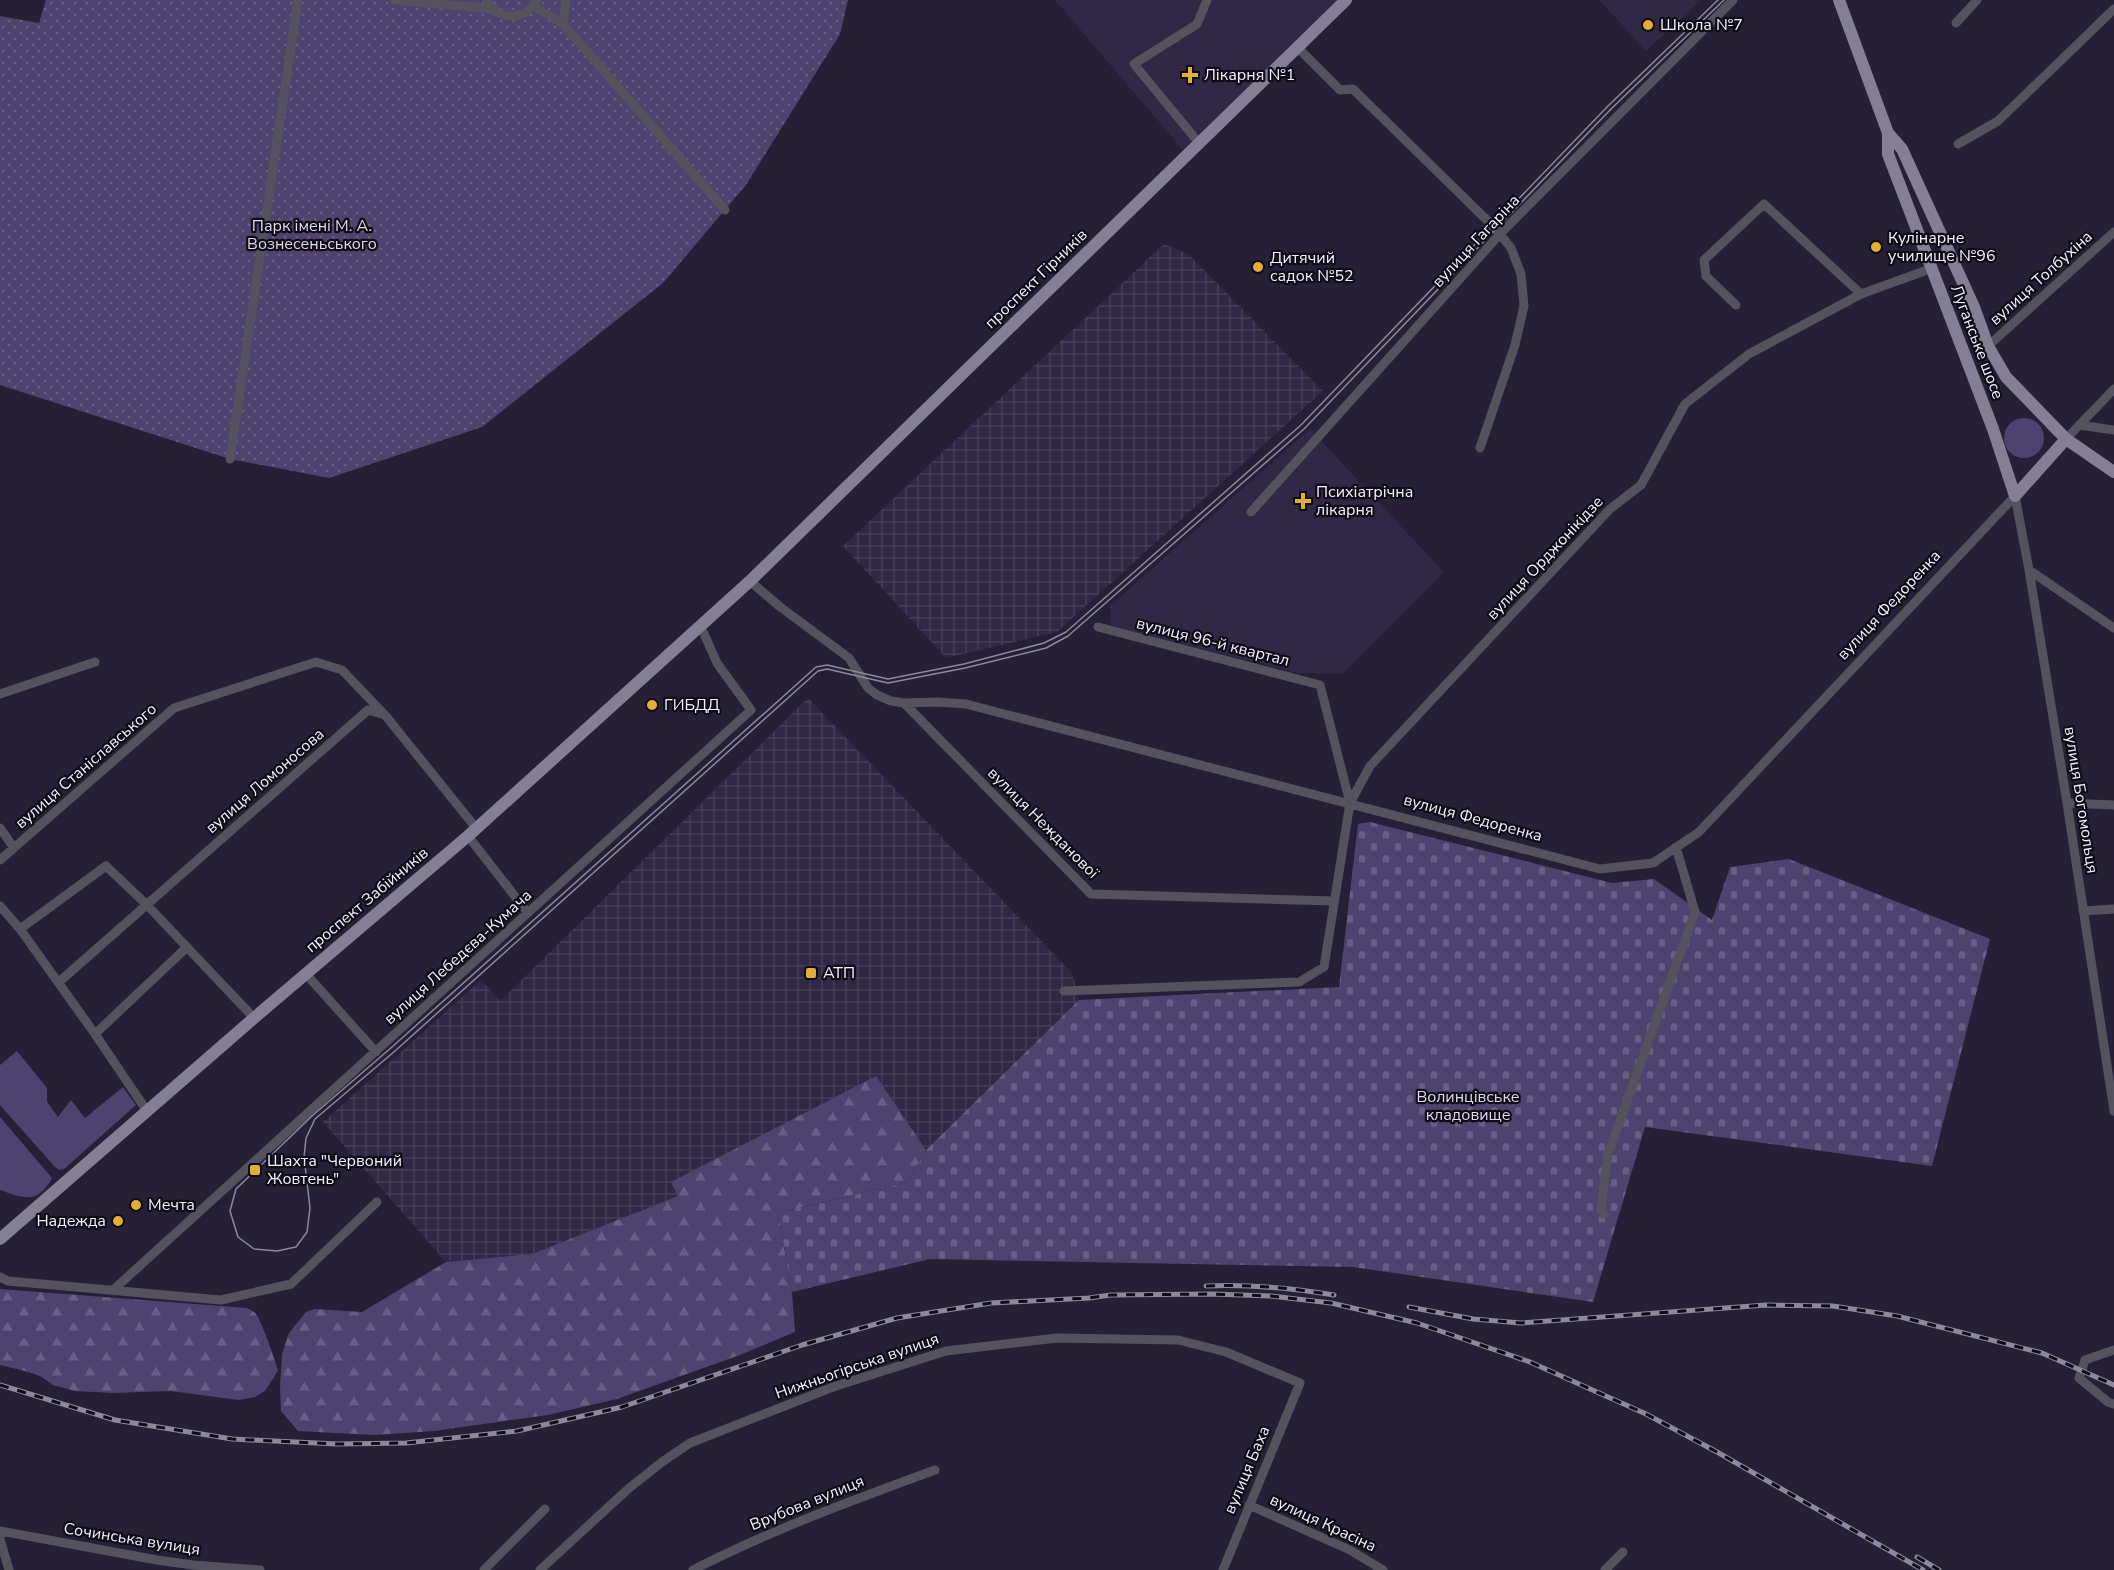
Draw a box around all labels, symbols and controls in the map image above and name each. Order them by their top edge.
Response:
place label: Школа №7 [1660,14,1743,36]
marker: Школа №7 [1641,18,1655,32]
place label: Лікарня №1 [1204,64,1295,86]
marker: Лікарня №1 [1181,66,1199,84]
street label: вулиця Гагаріна [1427,190,1525,292]
park label: Парк імені М. А. Вознесеньського [247,215,377,255]
street label: проспект Гірників [980,224,1092,334]
street label: вулиця Толбухіна [1985,226,2097,330]
place label: Кулінарне училище №96 [1888,227,1996,267]
marker: Кулінарне училище №96 [1869,240,1883,254]
place label: Дитячий садок №52 [1270,247,1354,287]
marker: Дитячий садок №52 [1251,260,1265,274]
street label: Луганське шосе [1945,282,2009,402]
place label: Психіатрічна лікарня [1316,481,1413,521]
street label: вулиця Орджонікідзе [1482,491,1608,625]
marker: Психіатрічна лікарня [1294,492,1312,510]
street label: вулиця Федоренка [1832,545,1946,665]
street label: вулиця 96-й квартал [1134,612,1292,672]
place label: ГИБДД [664,694,720,716]
street label: вулиця Станіславського [10,698,162,834]
marker: ГИБДД [645,698,659,712]
street label: вулиця Ломоносова [201,723,329,839]
street label: вулиця Богомольця [2059,725,2103,875]
street label: вулиця Нежданової [982,762,1104,884]
street label: вулиця Федоренка [1401,789,1545,847]
street label: проспект Забійників [301,842,433,958]
street label: вулиця Лебедєва-Кумача [379,885,537,1029]
place label: АТП [823,962,855,984]
marker: АТП [804,966,818,980]
park label: Волинцівське кладовище [1416,1086,1520,1126]
place label: Шахта "Червоний Жовтень" [267,1150,402,1190]
marker: Шахта "Червоний Жовтень" [248,1163,262,1177]
place label: Мечта [148,1194,195,1216]
marker: Мечта [129,1198,143,1212]
place label: Надежда [36,1210,106,1232]
marker: Надежда [111,1214,125,1228]
street label: Нижньогірська вулиця [772,1328,942,1404]
street label: вулиця Баха [1219,1423,1275,1517]
street label: Врубова вулиця [747,1470,867,1536]
street label: вулиця Красіна [1266,1489,1380,1557]
street label: Сочинська вулиця [62,1517,202,1561]

